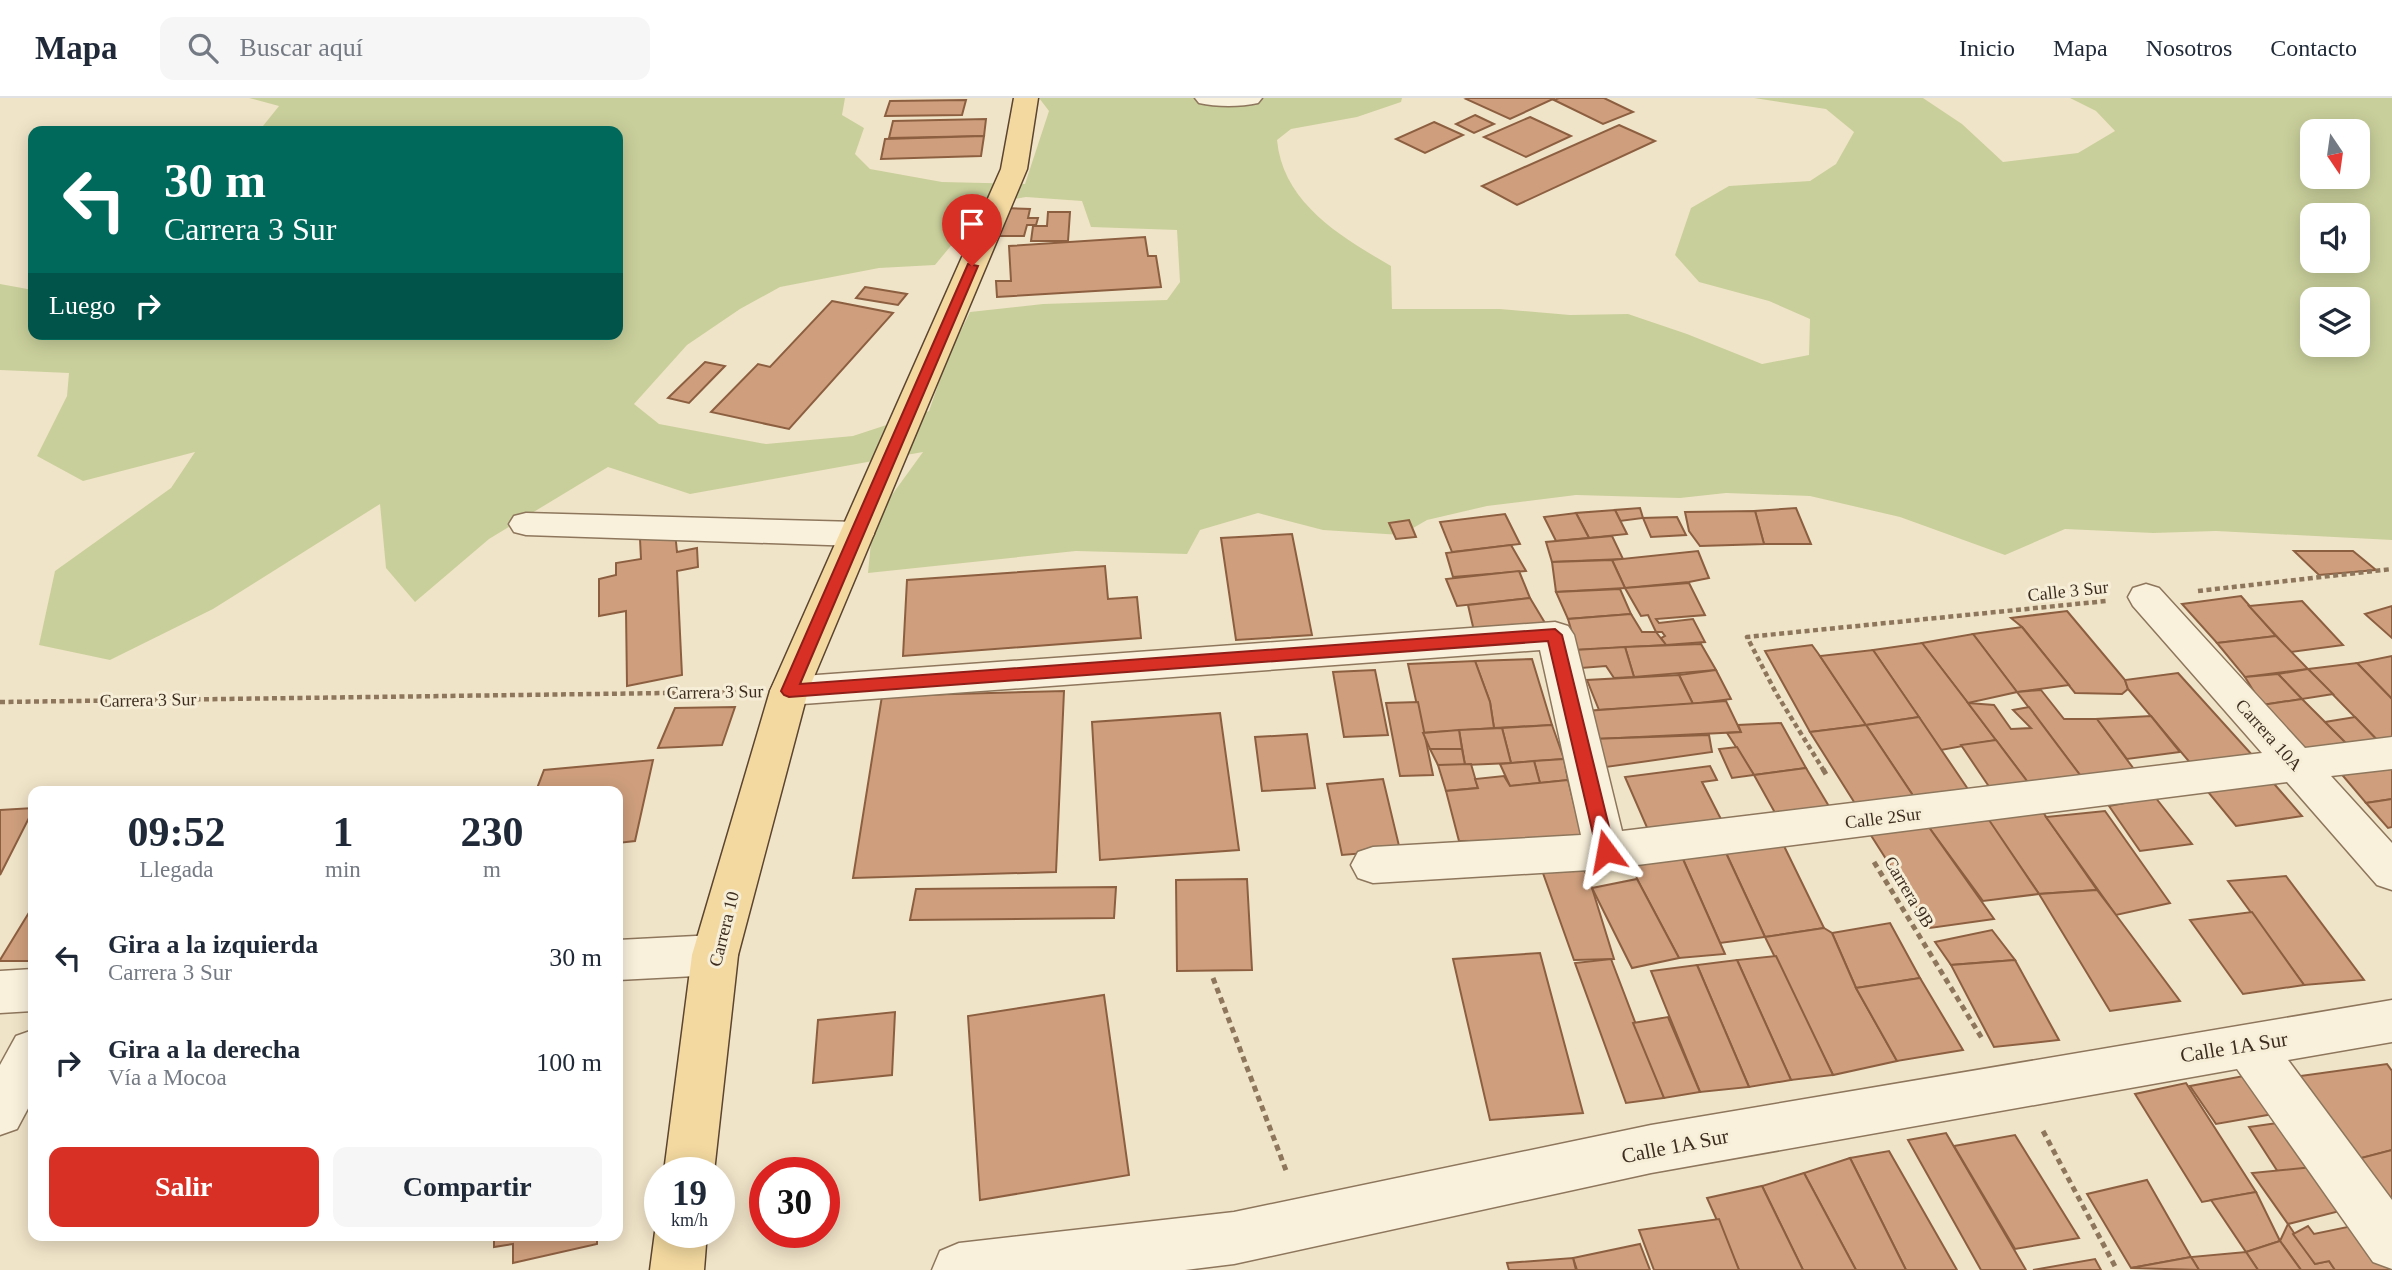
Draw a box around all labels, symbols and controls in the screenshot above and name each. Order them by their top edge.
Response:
search box [160,17,650,80]
icon: search [184,29,222,67]
text: Mapa [35,30,118,66]
text: Buscar aquí [240,33,363,62]
text: Inicio [1959,35,2015,61]
text: Mapa [2053,35,2108,61]
text: Nosotros [2146,35,2232,61]
text: Contacto [2270,35,2357,61]
north arrow [2300,119,2370,189]
map controls [2300,119,2370,357]
text: 30 m [164,153,266,208]
icon: left [49,154,140,245]
pin [942,194,1002,266]
button: sound [2300,203,2370,273]
icon: arrive [953,205,991,243]
text: Carrera 3 Sur [164,211,336,247]
icon: right [129,287,167,325]
button: layers [2300,287,2370,357]
text: Luego [49,291,115,320]
street label: Calle 3 Sur [2027,577,2109,605]
street label: Carrera 3 Sur [666,681,764,703]
street label: Carrera 3 Sur [99,689,197,711]
street label: Carrera 10A [2232,695,2306,775]
street label: Calle 2Sur [1844,803,1922,833]
text: 09:52 [128,809,226,855]
text: 1 [332,809,353,855]
text: 230 [460,809,523,855]
position arrow [1569,814,1643,888]
street label: Carrera 9B [1880,853,1938,931]
text: Llegada [140,857,214,882]
text: min [325,857,361,882]
text: m [483,857,501,882]
street label: Carrera 10 [705,889,743,969]
text: Gira a la izquierda [108,930,318,959]
icon: left [49,939,87,977]
text: 30 m [549,943,602,972]
text: Carrera 3 Sur [108,960,232,985]
street label: Calle 1A Sur [2179,1027,2289,1067]
text: Gira a la derecha [108,1035,300,1064]
icon: right [49,1044,87,1082]
text: 100 m [536,1048,602,1077]
text: Vía a Mocoa [108,1065,227,1090]
street label: Calle 1A Sur [1619,1124,1731,1168]
button: Salir [49,1147,319,1227]
button: Compartir [333,1147,602,1227]
speed limit sign: 30 [749,1157,840,1248]
text: 19 [672,1174,707,1213]
text: km/h [671,1210,708,1230]

